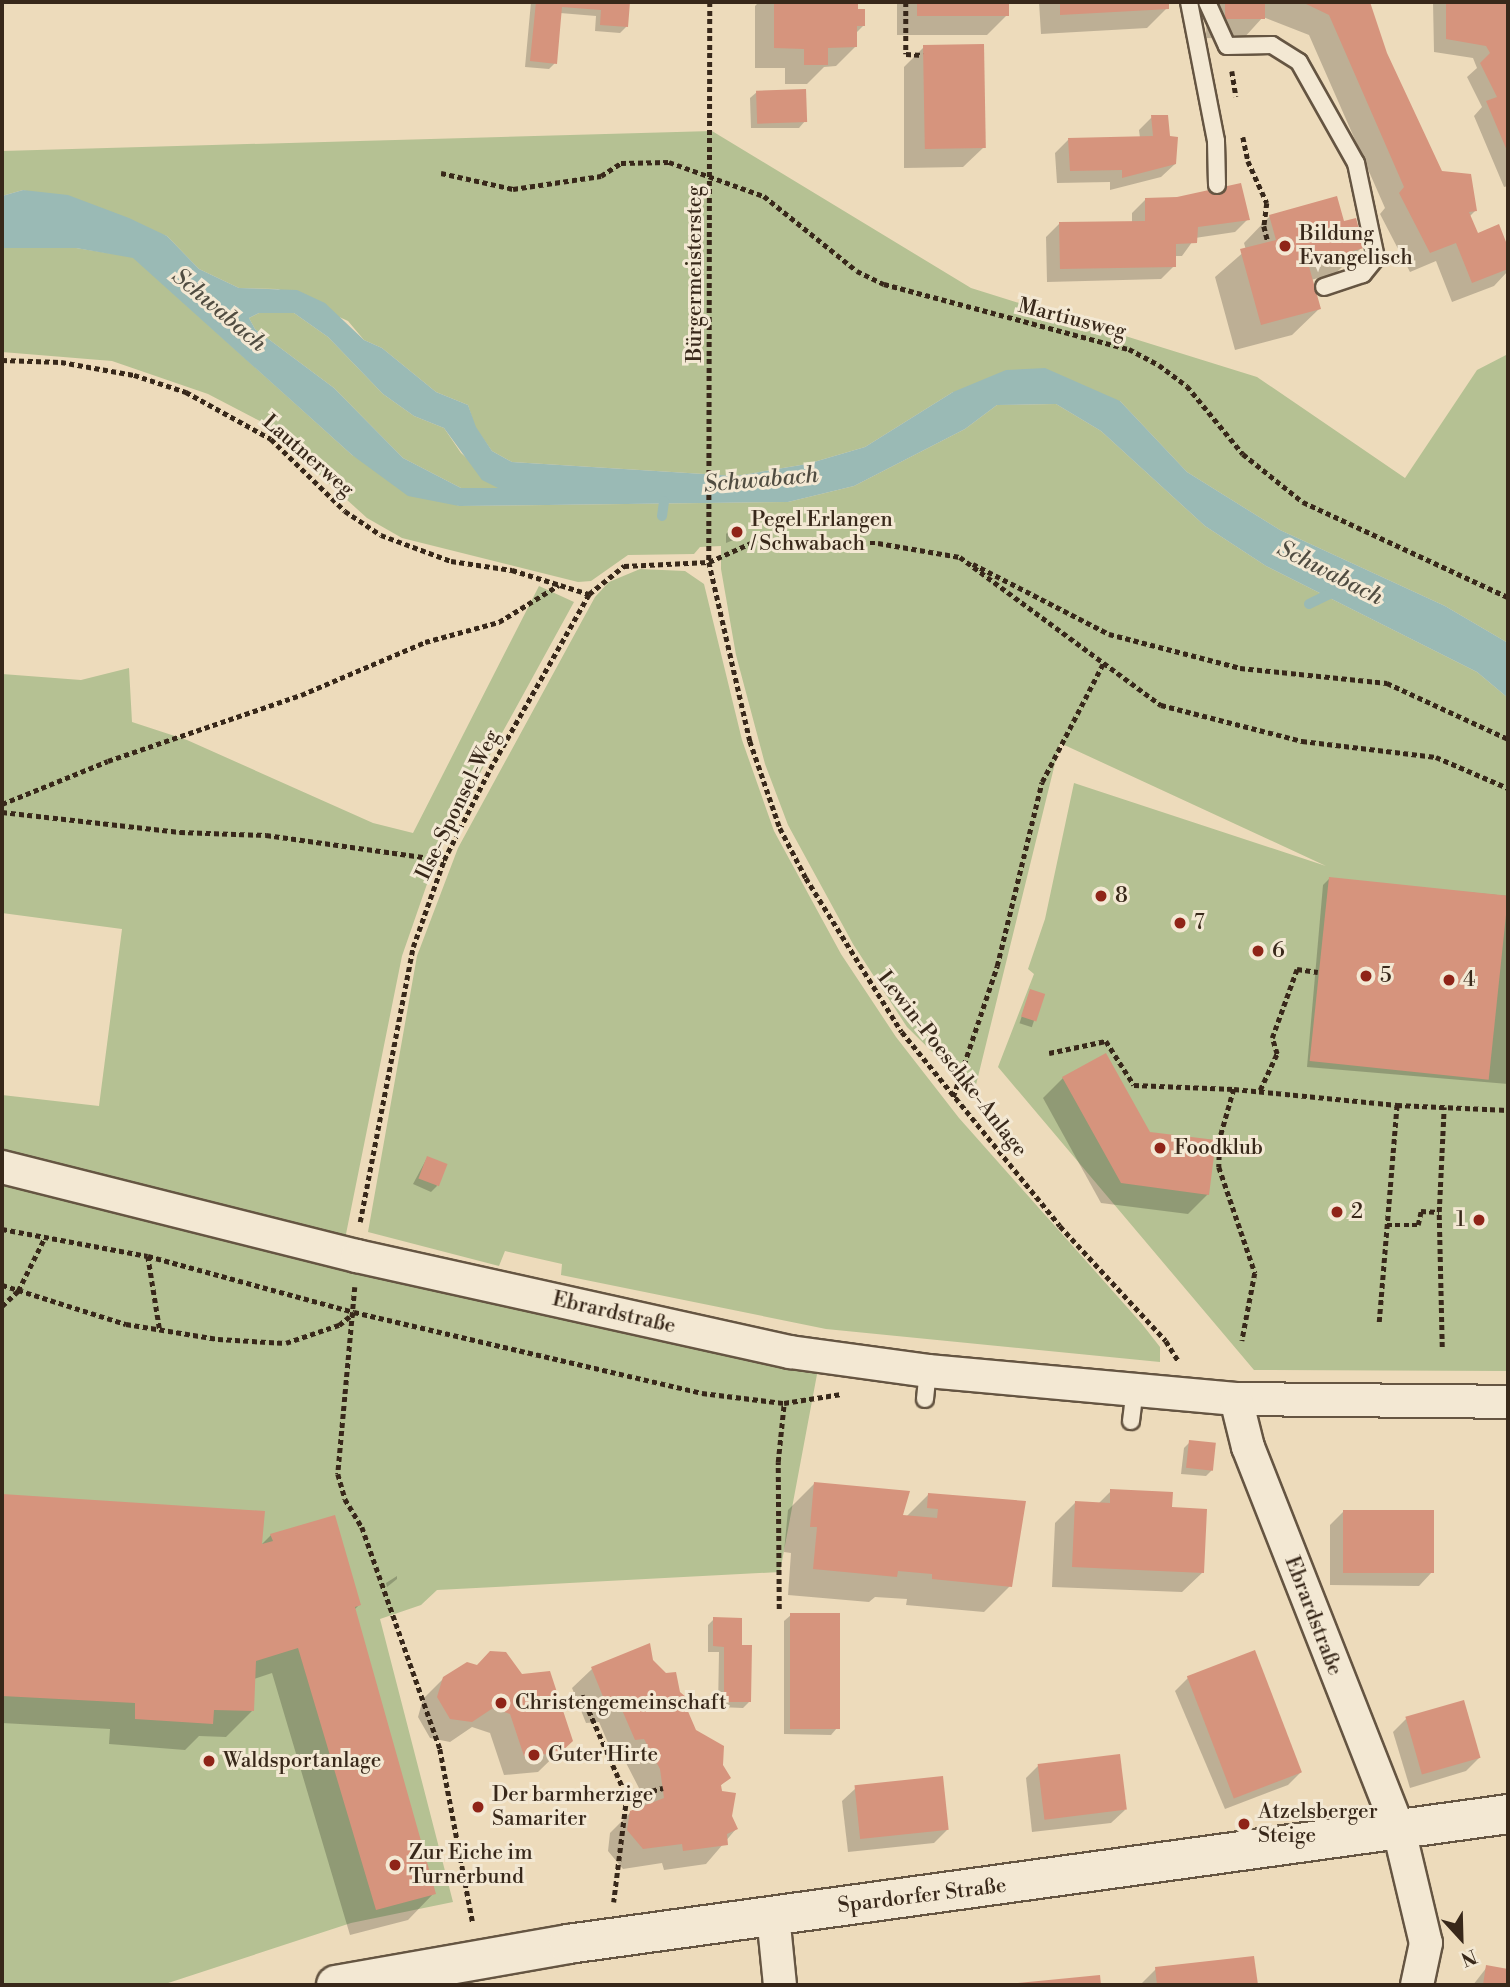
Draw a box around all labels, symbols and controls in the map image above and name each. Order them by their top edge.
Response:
street label: Bürgermeistersteg [682,186,708,362]
place label: Bildung Evangelisch [1299,221,1413,271]
marker: Bildung Evangelisch [1277,238,1293,254]
water label: Schwabach [166,263,272,357]
street label: Martiusweg [1015,293,1129,345]
street label: Lautnerweg [257,409,359,503]
water label: Schwabach [703,461,819,499]
place label: Pegel Erlangen / Schwabach [751,507,893,557]
marker: Pegel Erlangen / Schwabach [729,524,745,540]
water label: Schwabach [1273,535,1387,611]
street label: Ilse-Sponsel-Weg [411,726,505,884]
place label: 8 [1115,883,1128,909]
marker: 8 [1093,888,1109,904]
place label: 7 [1194,910,1205,936]
marker: 7 [1172,915,1188,931]
place label: 6 [1272,938,1285,964]
marker: 6 [1250,943,1266,959]
place label: 5 [1380,963,1392,989]
street label: Lewin-Poeschke-Anlage [872,966,1032,1162]
place label: 4 [1463,967,1475,993]
marker: 5 [1358,968,1374,984]
marker: 4 [1441,972,1457,988]
place label: Foodklub [1174,1135,1263,1161]
marker: Foodklub [1152,1140,1168,1156]
place label: 2 [1351,1199,1363,1225]
marker: 2 [1329,1204,1345,1220]
place label: 1 [1456,1207,1465,1233]
marker: 1 [1471,1212,1487,1228]
street label: Ebrardstraße [550,1287,678,1339]
street label: Ebrardstraße [1279,1553,1347,1679]
place label: Christengemeinschaft [515,1690,726,1716]
marker: Christengemeinschaft [493,1695,509,1711]
place label: Guter Hirte [548,1742,658,1768]
marker: Guter Hirte [526,1747,542,1763]
place label: Waldsportanlage [223,1748,381,1774]
marker: Waldsportanlage [201,1753,217,1769]
place label: Der barmherzige Samariter [492,1782,653,1832]
marker: Der barmherzige Samariter [470,1799,486,1815]
place label: Atzelsberger Steige [1258,1799,1378,1849]
marker: Atzelsberger Steige [1236,1816,1252,1832]
place label: Zur Eiche im Turnerbund [409,1840,533,1890]
marker: Zur Eiche im Turnerbund [387,1857,403,1873]
street label: Spardorfer Straße [836,1873,1008,1919]
north arrow [1426,1903,1496,1973]
text: N [1457,1944,1480,1971]

